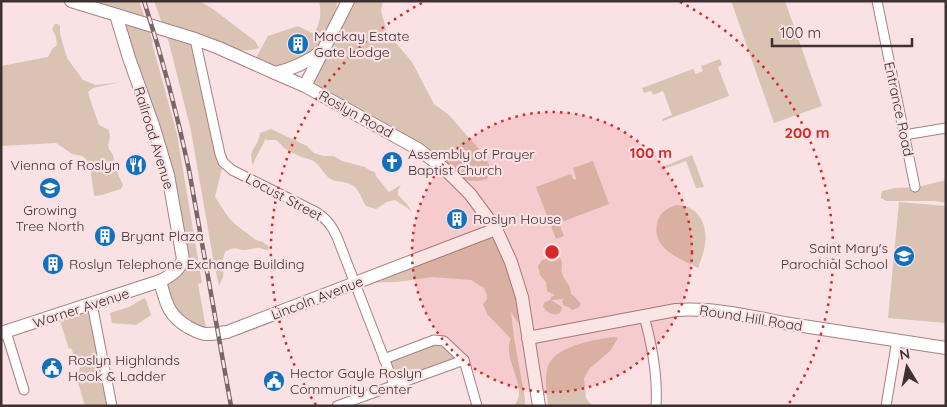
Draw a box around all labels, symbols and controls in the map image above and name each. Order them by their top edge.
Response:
scale bar [772,15,912,47]
text: 100 m [780,23,821,42]
place label: Mackay Estate Gate Lodge [314,27,409,61]
building icon: Mackay Estate Gate Lodge [286,32,310,56]
street label: Entrance Road [880,60,918,158]
street label: Railroad Avenue [130,85,178,192]
street label: Roslyn Road [316,86,396,142]
text: 200 m [785,123,830,142]
text: 100 m [630,143,672,162]
place label: Assembly of Prayer Baptist Church [408,145,535,179]
church icon: Assembly of Prayer Baptist Church [380,150,404,174]
restaurant icon: Vienna of Roslyn [124,153,148,177]
place label: Vienna of Roslyn [11,156,120,174]
street label: Locust Street [242,169,326,225]
school or university icon: Growing Tree North [38,176,62,200]
place label: Growing Tree North [15,201,85,235]
building icon: Roslyn House [445,207,469,231]
place label: Roslyn House [473,210,561,228]
building icon: Bryant Plaza [93,224,117,248]
place label: Bryant Plaza [121,227,204,245]
place label: Saint Mary's Parochial School [781,239,888,273]
centre of rings [543,243,561,261]
school or university icon: Saint Mary's Parochial School [892,244,916,268]
building icon: Roslyn Telephone Exchange Building [41,252,65,276]
place label: Roslyn Telephone Exchange Building [69,255,305,273]
street label: Lincoln Avenue [268,272,366,324]
street label: Warner Avenue [30,284,132,332]
street label: Round Hill Road [698,301,804,335]
north arrow [882,342,932,392]
text: N [898,344,911,364]
place label: Roslyn Highlands Hook & Ladder [68,351,180,385]
public building icon: Roslyn Highlands Hook & Ladder [40,356,64,380]
place label: Hector Gayle Roslyn Community Center [290,364,422,398]
public building icon: Hector Gayle Roslyn Community Center [262,369,286,393]

